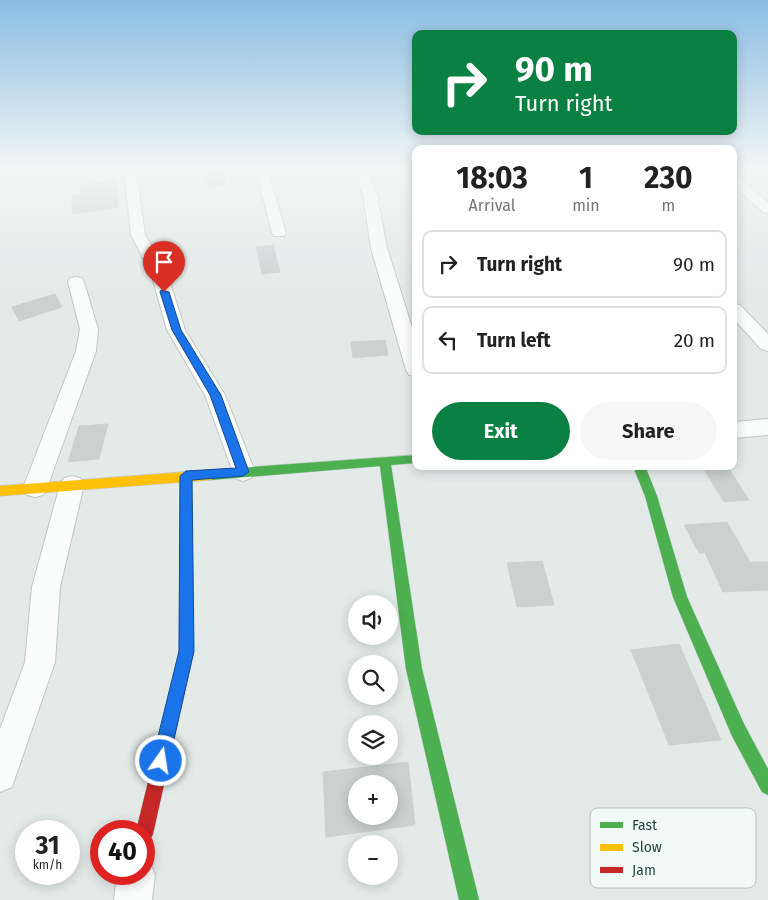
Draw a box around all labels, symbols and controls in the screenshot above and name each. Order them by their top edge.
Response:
text: 90 m [515,48,593,90]
icon: right [432,50,497,115]
text: Turn right [515,90,612,117]
text: 18:03 [456,160,528,196]
text: 1 [579,160,593,196]
text: 230 [644,160,693,196]
text: Arrival [469,196,516,215]
text: min [572,196,600,215]
text: m [661,196,675,215]
pin [143,241,185,292]
icon: arrive [150,248,178,276]
icon: right [434,250,462,278]
text: Turn right [477,253,562,276]
text: 90 m [673,253,715,276]
icon: left [434,326,462,354]
text: Turn left [477,329,551,352]
text: 20 m [674,329,715,352]
button: Exit [432,402,570,460]
button: Share [580,402,717,460]
map controls [348,595,398,885]
button: sound [348,595,398,645]
button: search [348,655,398,705]
button: layers [348,715,398,765]
position arrow [134,734,186,786]
button: + [348,775,398,825]
legend [590,808,756,888]
text: Fast [632,817,658,834]
speed limit sign: 40 [90,820,155,885]
text: 31 [35,831,60,861]
button: − [348,835,398,885]
text: Slow [632,839,662,856]
text: km/h [33,858,62,872]
text: Jam [632,862,656,879]

